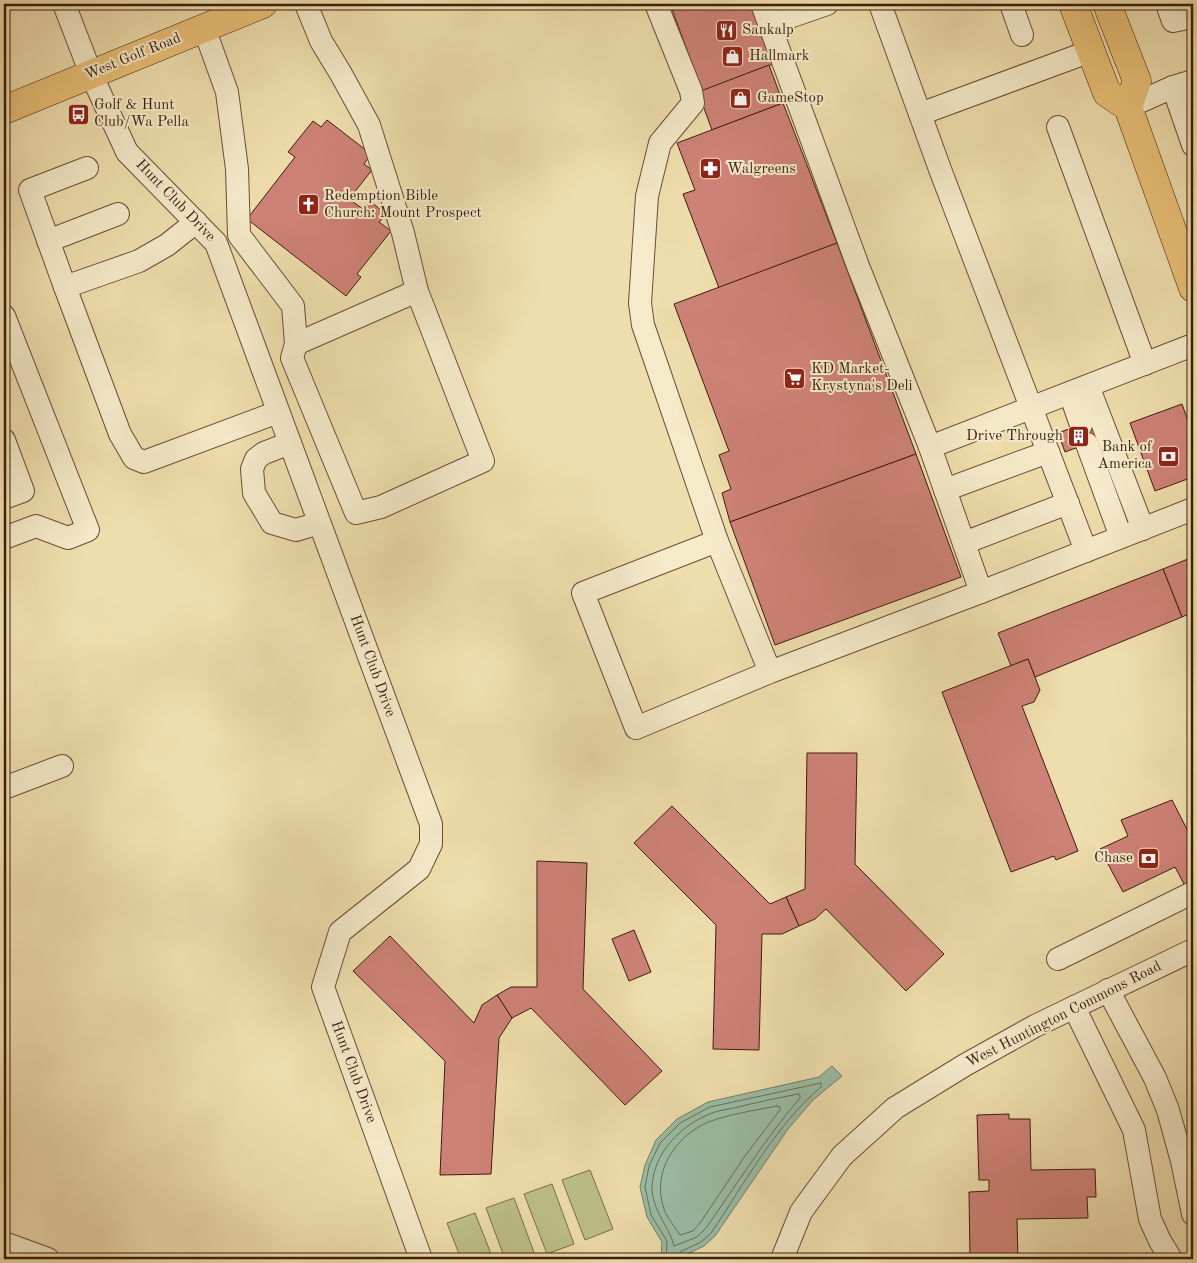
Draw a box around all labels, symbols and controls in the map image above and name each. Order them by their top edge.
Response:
restaurant icon: Sankalp [714,18,738,42]
place label: Sankalp [742,23,794,38]
street label: West Golf Road [83,31,183,83]
shop icon: Hallmark [721,44,745,68]
place label: Hallmark [749,49,810,64]
shop icon: GameStop [729,86,753,110]
place label: GameStop [757,91,824,106]
place label: Golf & Hunt Club/Wa Pella [94,98,189,130]
bus stop icon: Golf & Hunt Club/Wa Pella [66,102,90,126]
street label: Hunt Club Drive [132,157,218,245]
pharmacy icon: Walgreens [699,157,723,181]
place label: Walgreens [727,162,796,177]
place label: Redemption Bible Church: Mount Prospect [324,189,482,221]
church icon: Redemption Bible Church: Mount Prospect [296,193,320,217]
place label: KD Market- Krystyna's Deli [811,362,913,394]
supermarket icon: KD Market- Krystyna's Deli [783,366,807,390]
building icon: Drive Through [1067,424,1091,448]
place label: Drive Through [966,429,1063,444]
place label: Bank of America [1098,440,1153,472]
bank icon: Bank of America [1156,444,1180,468]
street label: Hunt Club Drive [347,613,397,719]
bank icon: Chase [1137,846,1161,870]
place label: Chase [1094,851,1133,866]
street label: West Huntington Commons Road [964,959,1164,1071]
street label: Hunt Club Drive [328,1019,378,1125]

